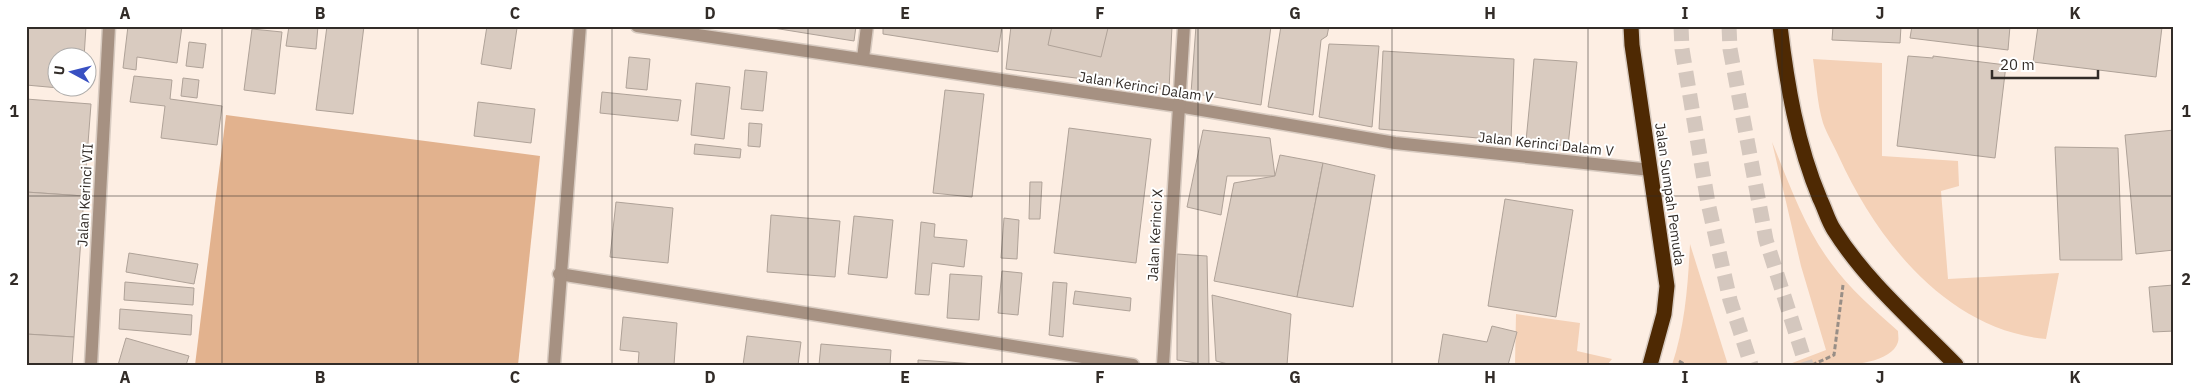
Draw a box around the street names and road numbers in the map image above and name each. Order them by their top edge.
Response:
street label: Jalan Kerinci Dalam V [1077,67,1215,107]
street label: Jalan Sumpah Pemuda [1651,121,1689,267]
street label: Jalan Kerinci Dalam V [1477,128,1615,160]
street label: Jalan Kerinci VII [73,143,97,247]
street label: Jalan Kerinci X [1144,188,1166,282]

